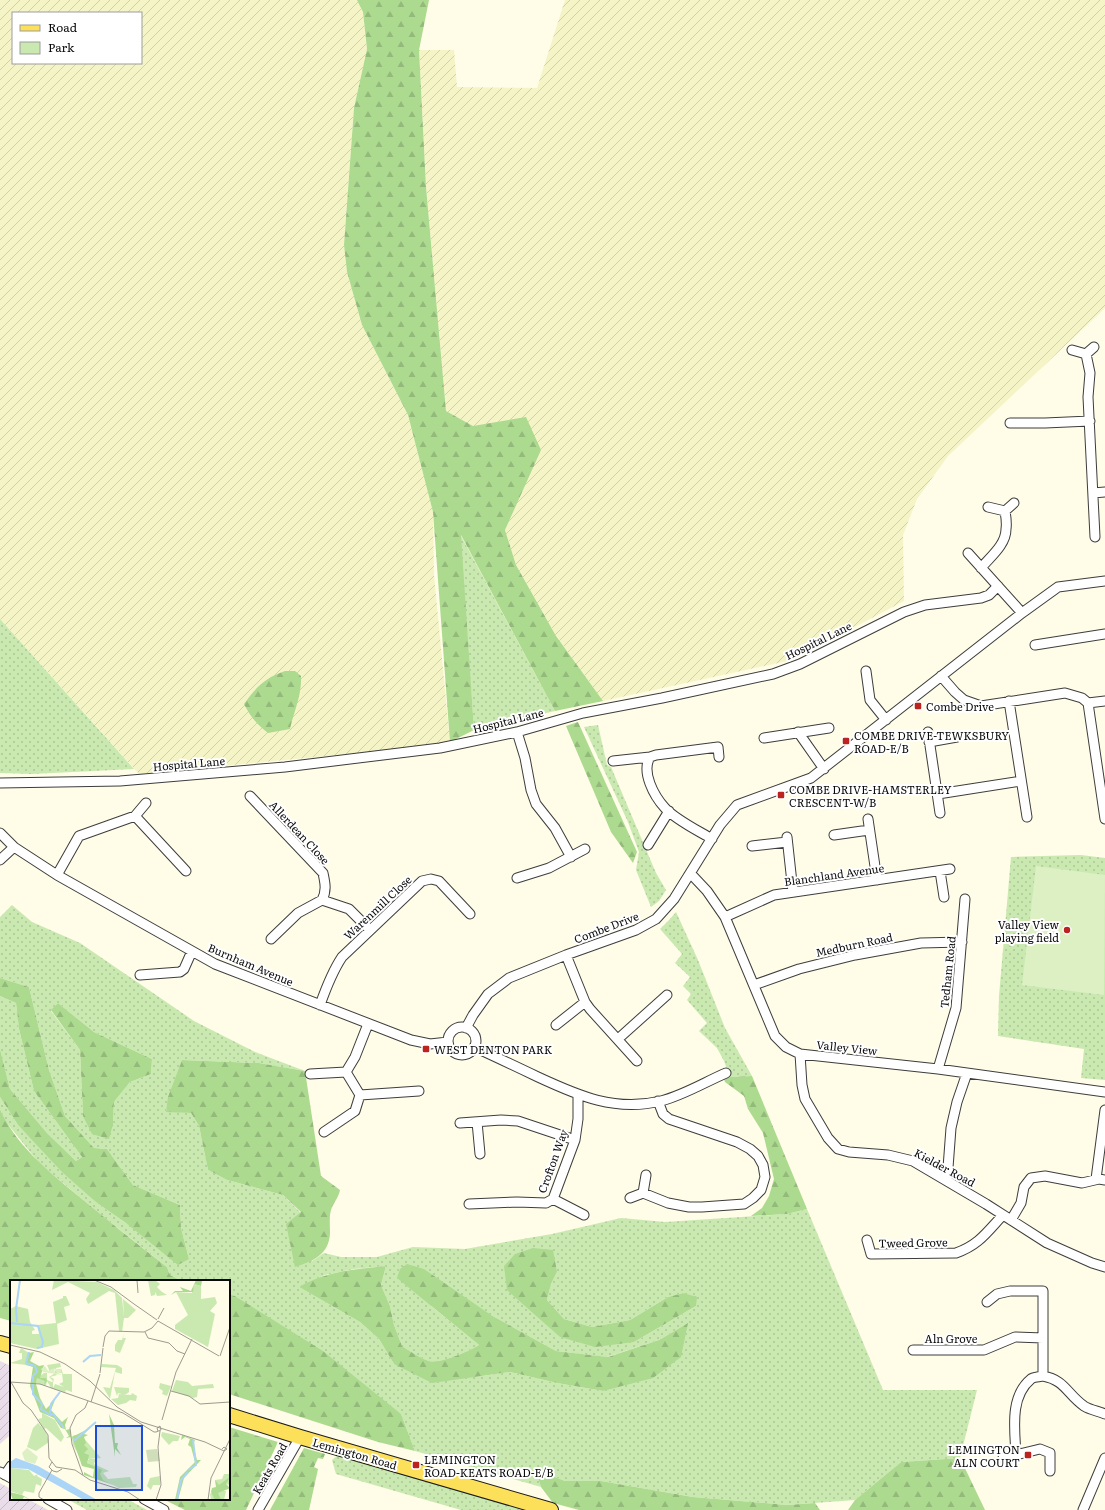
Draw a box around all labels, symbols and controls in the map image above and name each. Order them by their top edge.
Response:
legend [12,12,142,64]
text: Road [48,18,78,36]
text: Park [48,38,75,56]
street label: Hospital Lane [782,617,854,663]
place label: Combe Drive [926,698,994,714]
marker: Combe Drive [913,701,923,711]
street label: Hospital Lane [471,703,545,737]
place label: COMBE DRIVE-TEWKSBURY ROAD-E/B [854,727,1009,756]
marker: COMBE DRIVE-TEWKSBURY ROAD-E/B [841,736,851,746]
street label: Hospital Lane [152,752,226,774]
place label: COMBE DRIVE-HAMSTERLEY CRESCENT-W/B [789,781,952,810]
marker: COMBE DRIVE-HAMSTERLEY CRESCENT-W/B [776,790,786,800]
street label: Allerdean Close [266,797,334,868]
street label: Blanchland Avenue [783,859,885,889]
street label: Warenmill Close [340,871,415,943]
street label: Combe Drive [571,907,641,947]
place label: Valley View playing field [995,916,1060,945]
marker: Valley View playing field [1062,925,1072,935]
street label: Medburn Road [814,928,894,960]
street label: Tedham Road [935,935,959,1009]
street label: Burnham Avenue [206,939,296,989]
street label: Valley View [816,1036,879,1058]
place label: WEST DENTON PARK [434,1041,553,1057]
marker: WEST DENTON PARK [421,1044,431,1054]
street label: Crofton Way [533,1126,571,1195]
street label: Kielder Road [911,1144,979,1190]
street label: Tweed Grove [878,1233,948,1251]
inset map [10,1280,230,1500]
street label: Aln Grove [925,1330,978,1346]
street label: Lemington Road [311,1433,399,1473]
street label: Keats Road [248,1439,290,1497]
place label: LEMINGTON ALN COURT [948,1441,1020,1470]
marker: LEMINGTON ALN COURT [1023,1450,1033,1460]
place label: LEMINGTON ROAD-KEATS ROAD-E/B [424,1451,554,1480]
marker: LEMINGTON ROAD-KEATS ROAD-E/B [411,1460,421,1470]

